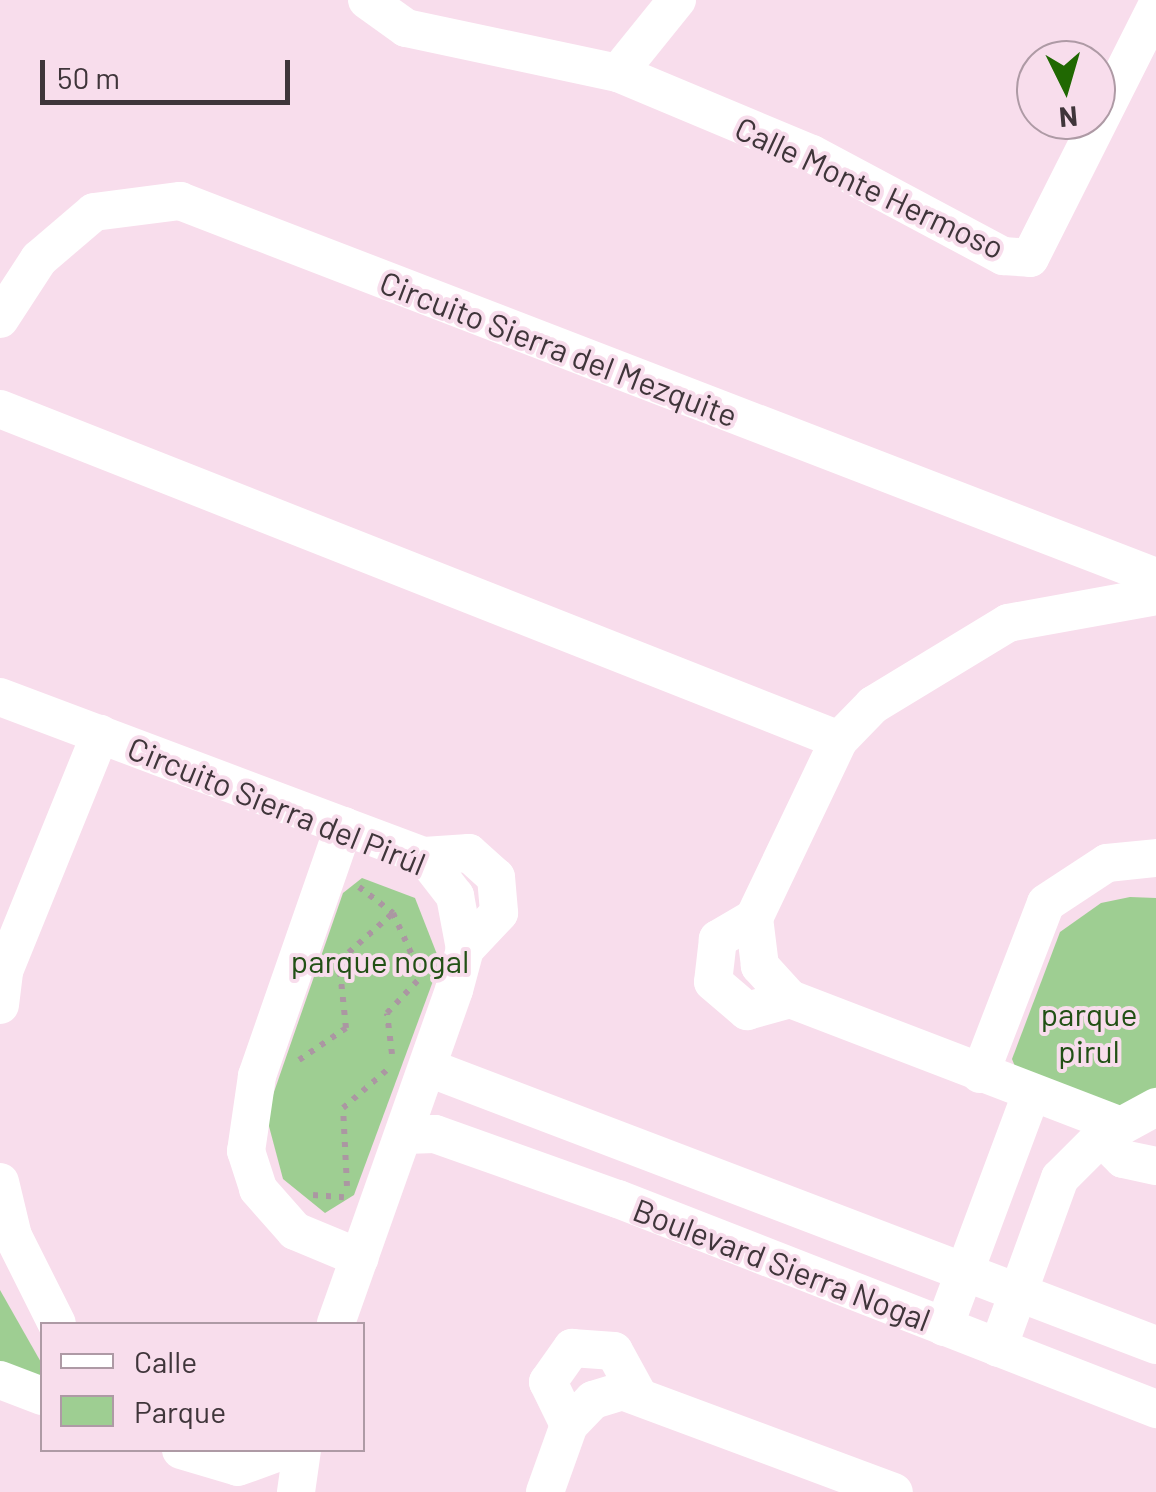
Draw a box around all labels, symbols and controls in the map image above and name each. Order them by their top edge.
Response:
scale bar [45,40,295,102]
north arrow [1016,40,1116,140]
text: 50 m [57,59,120,95]
text: N [1058,100,1079,136]
street label: Calle Monte Hermoso [730,108,1010,266]
street label: Circuito Sierra del Mezquite [375,262,743,434]
street label: Circuito Sierra del Pirúl [123,728,431,882]
park label: parque nogal [291,941,469,979]
park label: parque pirul [1040,995,1138,1070]
street label: Boulevard Sierra Nogal [628,1190,936,1338]
legend [40,1322,365,1452]
text: Calle [134,1343,197,1379]
text: Parque [134,1393,226,1429]

